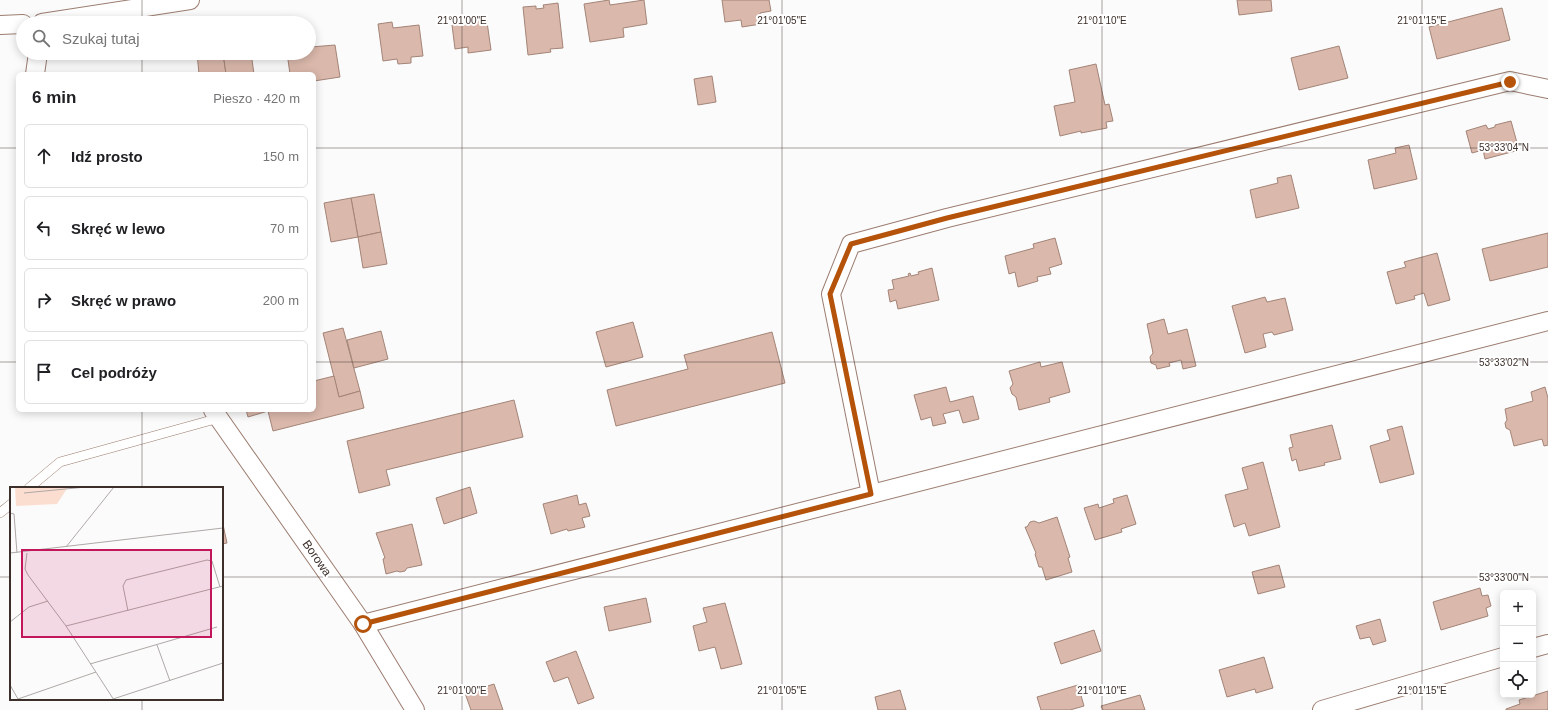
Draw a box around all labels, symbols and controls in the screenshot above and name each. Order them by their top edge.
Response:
text: 21°01'00"E [437,15,487,26]
text: 21°01'05"E [757,15,807,26]
text: 21°01'10"E [1077,15,1127,26]
text: 21°01'15"E [1397,15,1447,26]
search box [16,16,316,60]
icon: search [30,27,52,49]
text: Szukaj tutaj [62,30,140,47]
route end [1501,73,1519,91]
text: 6 min [32,88,76,107]
text: Pieszo · 420 m [213,91,300,106]
text: 53°33'04"N [1479,142,1529,153]
icon: ahead [33,145,55,167]
text: Idź prosto [71,148,143,165]
text: 150 m [263,149,299,164]
icon: left [33,217,55,239]
text: Skręć w lewo [71,220,165,237]
text: 70 m [270,221,299,236]
icon: right [33,289,55,311]
text: Skręć w prawo [71,292,176,309]
text: 200 m [263,293,299,308]
text: 53°33'02"N [1479,357,1529,368]
icon: arrive [33,361,55,383]
text: Cel podróży [71,364,157,381]
inset map [10,487,223,700]
street label: Borowa [300,537,335,579]
text: 53°33'00"N [1479,572,1529,583]
map controls [1500,590,1536,698]
button: + [1500,590,1536,626]
route start [354,615,372,633]
button: − [1500,626,1536,662]
button: locate [1500,662,1536,698]
text: 21°01'00"E [437,685,487,696]
text: 21°01'05"E [757,685,807,696]
text: 21°01'10"E [1077,685,1127,696]
text: 21°01'15"E [1397,685,1447,696]

